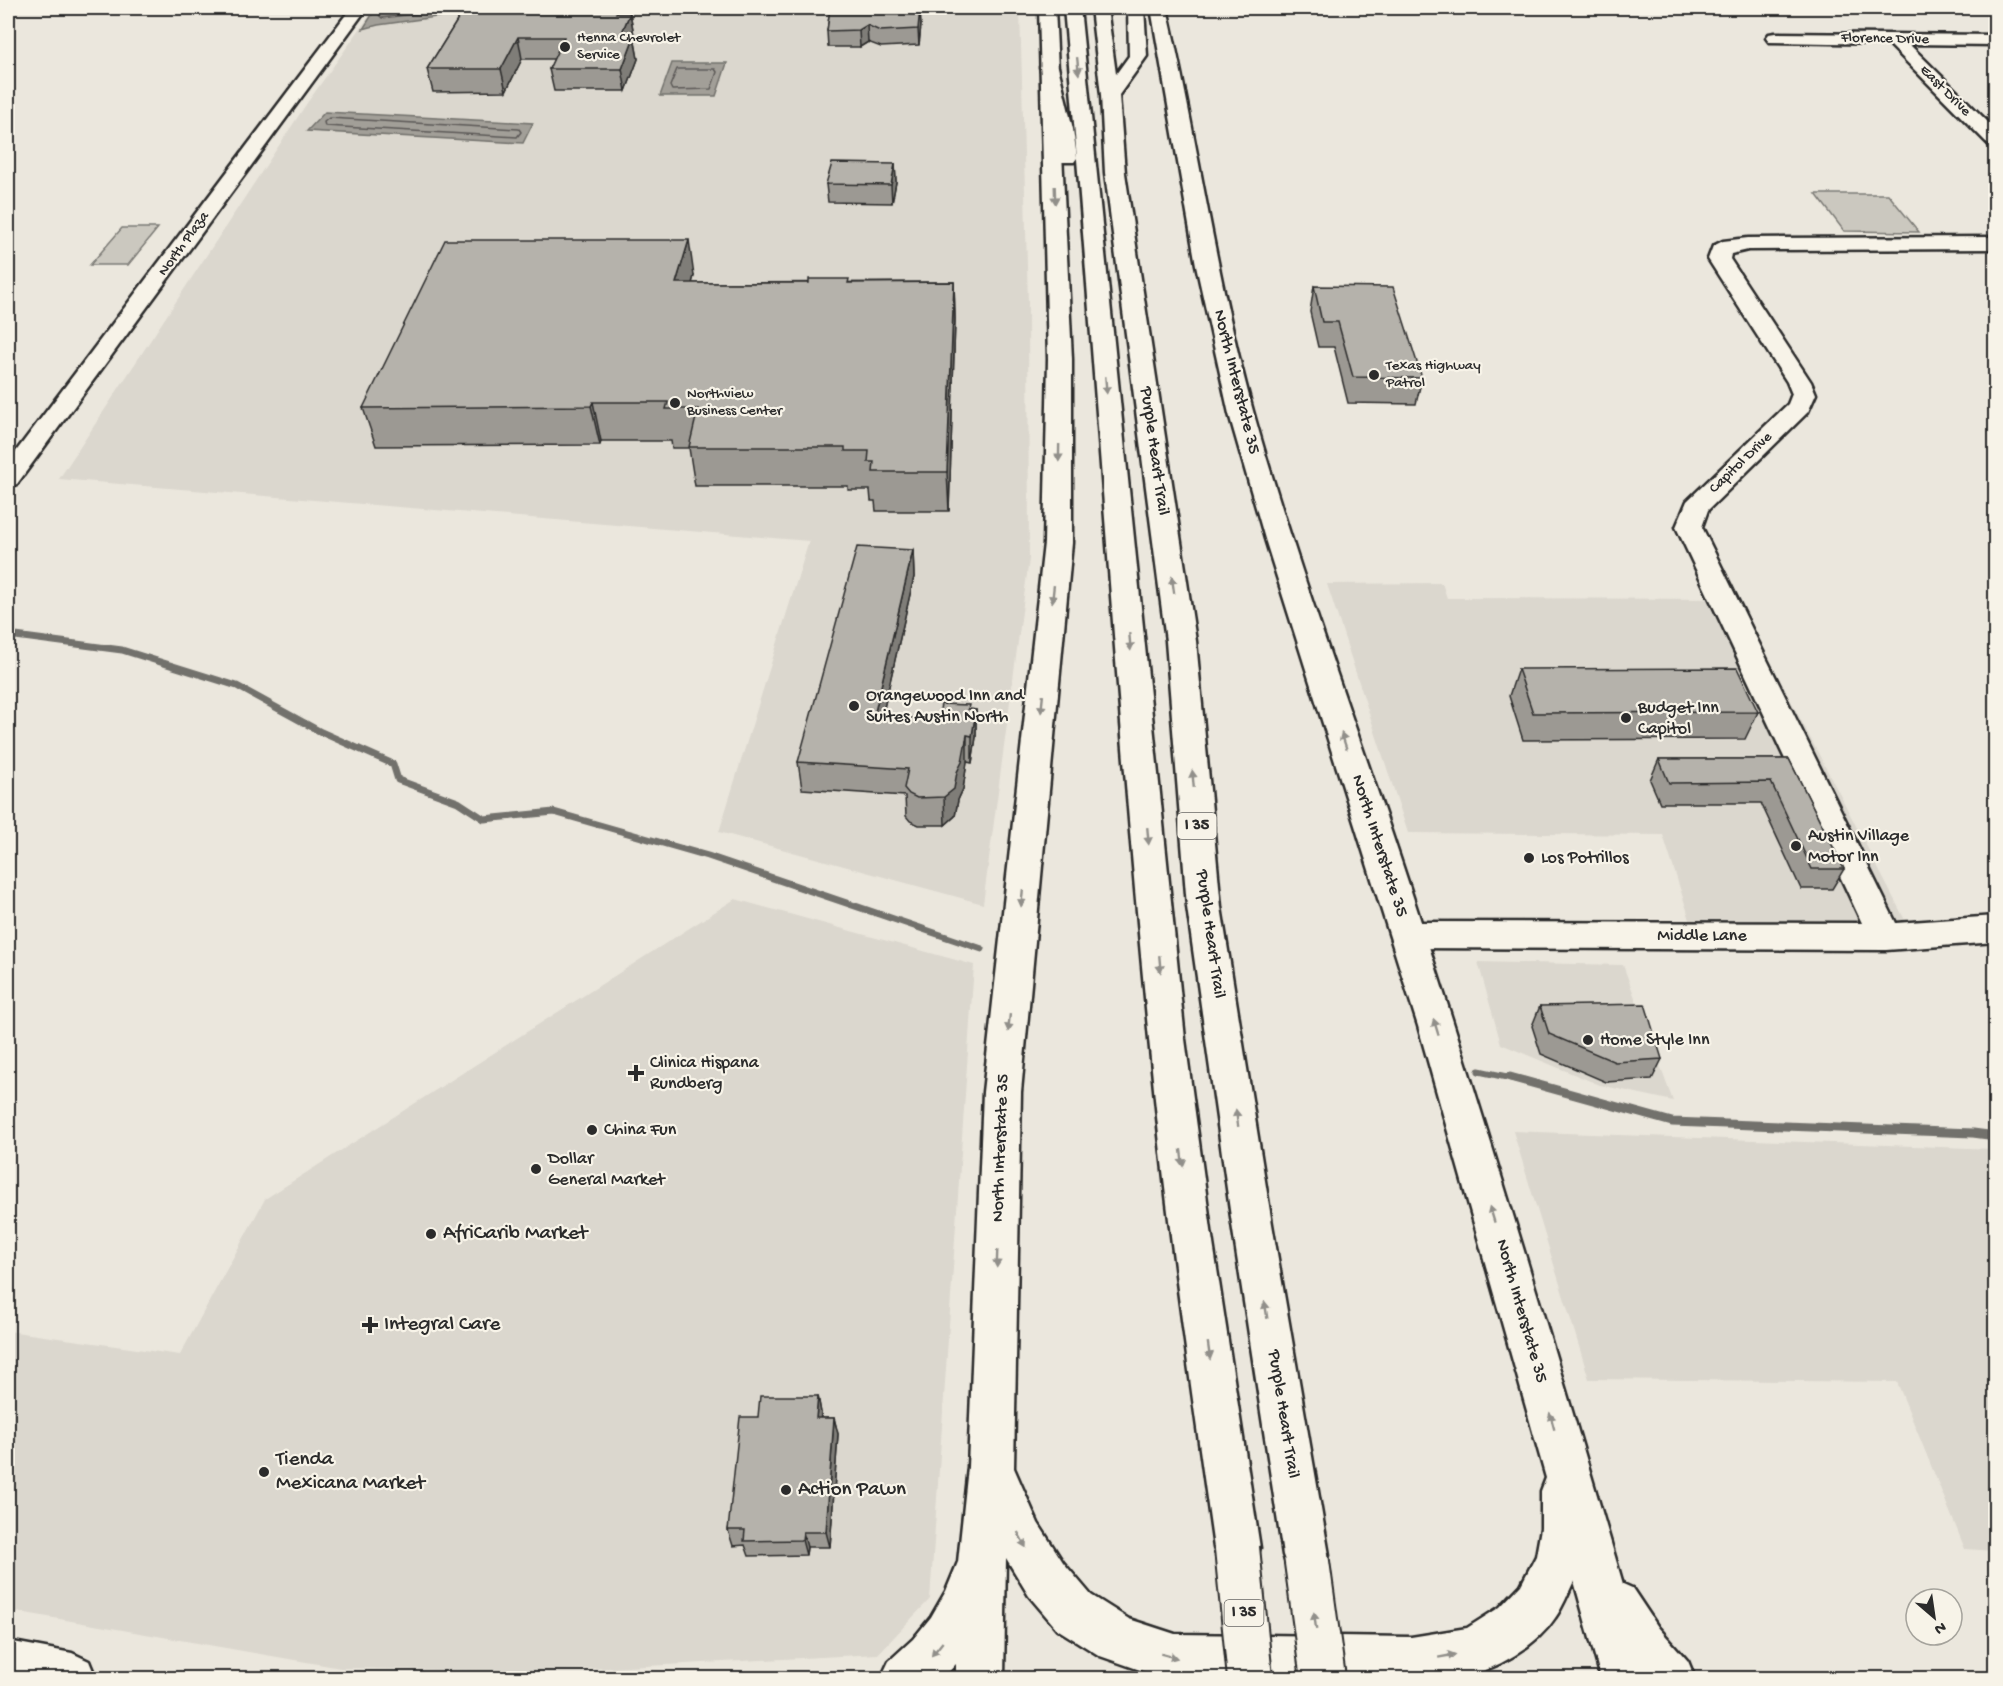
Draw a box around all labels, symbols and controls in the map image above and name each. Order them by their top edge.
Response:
place label: Henna Chevrolet Service [577,29,682,64]
street label: Florence Drive [1840,29,1929,49]
marker: Henna Chevrolet Service [558,40,572,54]
one-way arrow [1073,56,1083,75]
street label: East Drive [1915,61,1975,121]
one-way arrow [1050,185,1059,204]
street label: North Plaza [155,208,214,280]
street label: North Interstate 35 [1208,308,1264,456]
place label: Texas Highway Patrol [1385,357,1481,392]
marker: Texas Highway Patrol [1367,368,1381,382]
one-way arrow [1101,376,1111,395]
street label: Purple Heart Trail [1134,384,1173,517]
place label: Northview Business Center [686,385,784,420]
marker: Northview Business Center [668,396,682,410]
street label: Capitol Drive [1706,428,1776,497]
one-way arrow [1054,443,1064,462]
one-way arrow [1168,575,1177,594]
one-way arrow [1048,585,1058,604]
one-way arrow [1125,633,1135,652]
place label: Orangewood Inn and Suites Austin North [866,686,1025,728]
one-way arrow [1037,695,1047,714]
place label: Budget Inn Capitol [1637,698,1719,740]
marker: Orangewood Inn and Suites Austin North [847,699,861,713]
marker: Budget Inn Capitol [1619,711,1633,725]
one-way arrow [1339,732,1349,750]
one-way arrow [1188,769,1197,788]
street label: North Interstate 35 [1346,772,1412,920]
road number: I 35 [1178,813,1216,839]
place label: Austin Village Motor Inn [1808,826,1910,868]
one-way arrow [1143,827,1153,846]
marker: Austin Village Motor Inn [1789,839,1803,853]
place label: Los Potrillos [1541,848,1630,869]
marker: Los Potrillos [1522,851,1536,865]
street label: Purple Heart Trail [1190,867,1229,1000]
one-way arrow [1017,889,1027,908]
street label: Middle Lane [1657,926,1747,947]
one-way arrow [1155,955,1165,974]
one-way arrow [1004,1013,1014,1032]
one-way arrow [1431,1018,1440,1036]
place label: Home Style Inn [1600,1030,1710,1051]
marker: Home Style Inn [1581,1033,1595,1047]
place label: Clinica Hispana Rundberg [650,1053,760,1095]
marker: Clinica Hispana Rundberg [627,1064,645,1082]
street label: North Interstate 35 [988,1074,1014,1222]
one-way arrow [1232,1108,1241,1127]
place label: China Fun [604,1120,677,1141]
marker: China Fun [585,1123,599,1137]
place label: Dollar General Market [547,1149,666,1191]
one-way arrow [1178,1149,1187,1168]
marker: Dollar General Market [529,1162,543,1176]
one-way arrow [1487,1205,1496,1223]
place label: AfriCarib Market [443,1222,590,1247]
marker: AfriCarib Market [424,1227,438,1241]
street label: North Interstate 35 [1490,1237,1552,1385]
one-way arrow [992,1250,1002,1269]
one-way arrow [1261,1301,1270,1320]
place label: Integral Care [384,1313,502,1338]
marker: Integral Care [361,1316,379,1334]
one-way arrow [1204,1342,1213,1361]
street label: Purple Heart Trail [1262,1347,1304,1480]
one-way arrow [1547,1412,1556,1430]
place label: Tienda Mexicana Market [275,1448,427,1497]
marker: Tienda Mexicana Market [257,1465,271,1479]
place label: Action Pawn [798,1478,906,1503]
marker: Action Pawn [779,1483,793,1497]
one-way arrow [1017,1531,1027,1548]
north arrow [1904,1587,1964,1647]
road number: I 35 [1224,1600,1264,1626]
one-way arrow [1310,1611,1319,1630]
text: N [1930,1616,1949,1638]
one-way arrow [932,1642,944,1657]
one-way arrow [1160,1651,1178,1661]
one-way arrow [1438,1651,1457,1660]

